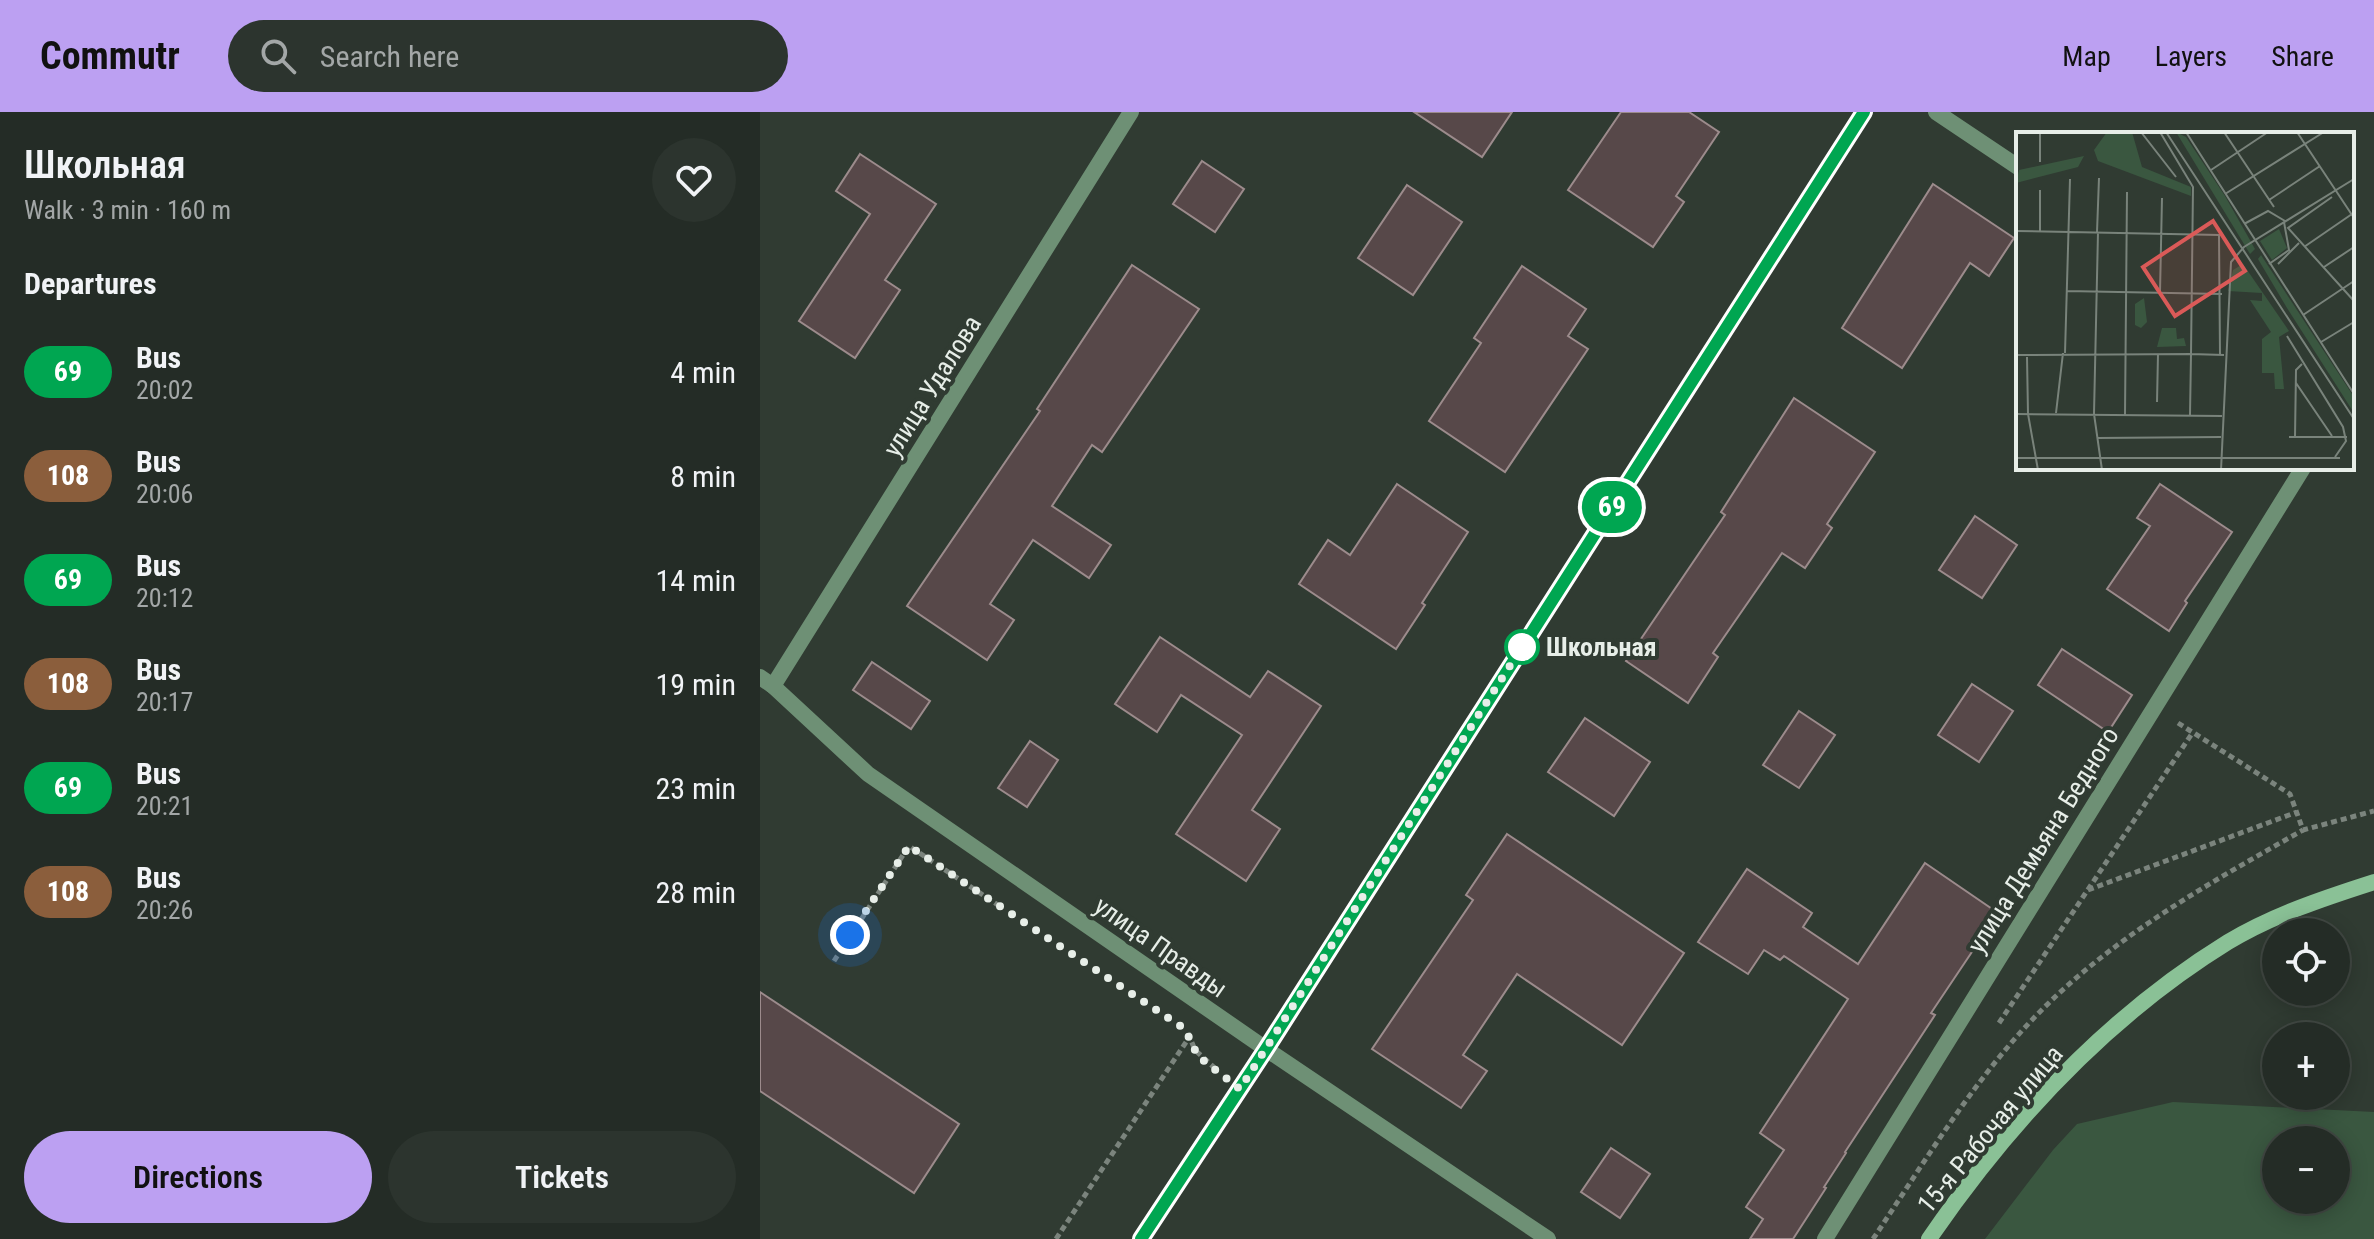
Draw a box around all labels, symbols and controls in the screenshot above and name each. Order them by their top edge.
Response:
search box [228,20,788,92]
text: Commutr [40,34,180,78]
icon: search [256,34,300,78]
text: Search here [320,39,459,74]
text: Map [2062,40,2111,73]
text: Layers [2155,40,2227,73]
text: Share [2271,40,2334,73]
inset map [2016,132,2354,470]
button: heart [652,138,736,222]
text: Школьная [24,143,186,187]
text: Walk · 3 min · 160 m [24,195,231,225]
text: Departures [24,266,157,301]
street label: улица Удалова [877,310,987,462]
text: Bus [136,340,181,375]
text: 69 [54,355,82,388]
text: 4 min [670,355,736,390]
text: 20:02 [136,375,193,405]
text: Bus [136,444,181,479]
text: 108 [47,459,89,492]
text: 8 min [670,459,736,494]
text: 20:06 [136,479,193,509]
line badge: 69 [1576,481,1648,533]
text: 69 [1598,490,1626,523]
text: Bus [136,548,181,583]
text: 69 [54,563,82,596]
text: 14 min [655,563,736,598]
text: 20:12 [136,583,193,613]
marker: Школьная [1505,630,1539,664]
place label: Школьная [1546,632,1657,662]
text: Bus [136,652,181,687]
text: 108 [47,667,89,700]
text: 19 min [655,667,736,702]
text: 20:17 [136,687,193,717]
street label: улица Демьяна Бедного [1961,721,2125,959]
text: Bus [136,756,181,791]
text: 69 [54,771,82,804]
text: 23 min [655,771,736,806]
text: 20:21 [136,791,193,821]
text: Bus [136,860,181,895]
text: 108 [47,875,89,908]
text: 28 min [655,875,736,910]
street label: улица Правды [1089,890,1233,1004]
text: 20:26 [136,895,193,925]
your location [830,915,870,955]
map controls [2262,918,2350,1214]
button: locate [2262,918,2350,1006]
button: + [2262,1022,2350,1110]
street label: 15-я Рабочая улица [1911,1039,2069,1219]
button: − [2262,1126,2350,1214]
button: Directions [24,1131,372,1223]
button: Tickets [388,1131,736,1223]

